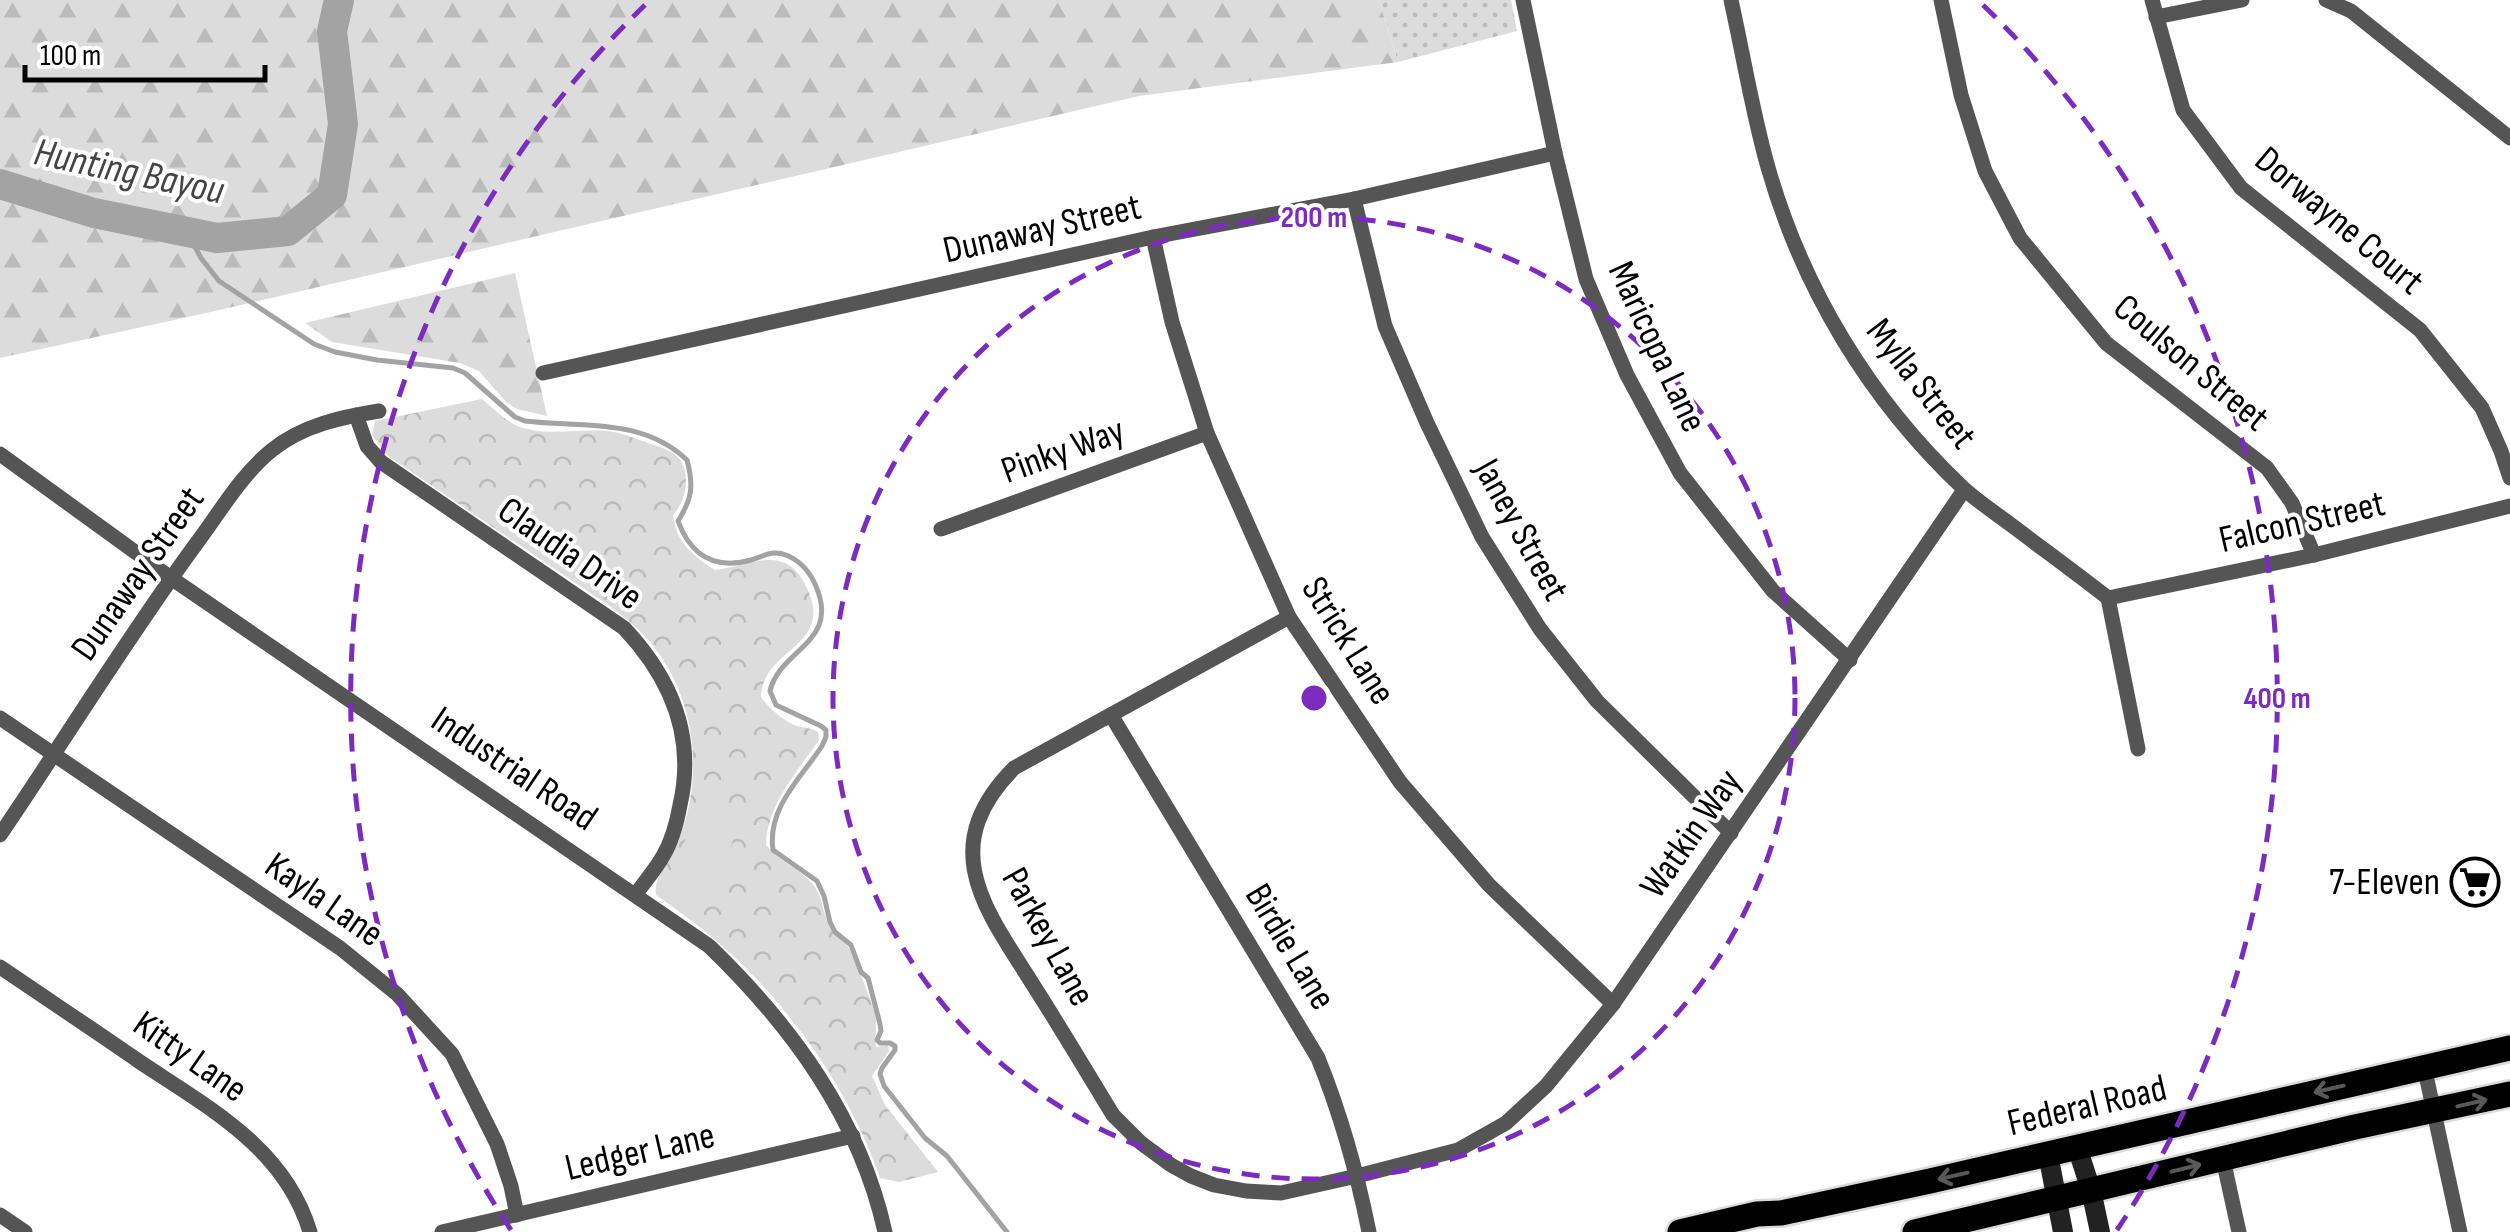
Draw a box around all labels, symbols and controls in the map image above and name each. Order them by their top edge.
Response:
scale bar [25,20,265,82]
text: 100 m [40,38,101,74]
water label: Hunting Bayou [30,128,229,216]
street label: Dorwayne Court [2246,138,2432,304]
street label: Dunaway Street [939,184,1145,274]
text: 200 m [1281,200,1347,236]
street label: Maricopa Lane [1598,255,1716,439]
street label: Coulson Street [2104,285,2278,441]
street label: Mylla Street [1856,310,1986,458]
street label: Pinky Way [995,408,1131,494]
street label: Janey Street [1463,451,1578,609]
street label: Dunaway Street [62,479,214,669]
street label: Falcon Street [2215,481,2389,563]
street label: Claudia Drive [489,488,651,620]
street label: Strick Lane [1291,569,1405,713]
centre of rings [1296,680,1332,716]
text: 400 m [2243,681,2311,717]
street label: Industrial Road [423,697,605,841]
street label: Watkin Way [1631,761,1752,907]
street label: Kayla Lane [256,843,392,957]
supermarket icon: 7-Eleven [2449,856,2501,908]
street label: Parkey Lane [992,860,1104,1014]
place label: 7-Eleven [2329,860,2440,905]
street label: Birdie Lane [1235,876,1345,1018]
street label: Kitty Lane [124,1002,256,1112]
street label: Federal Road [2003,1066,2171,1146]
one-way arrow [2314,1080,2346,1099]
one-way arrow [2455,1093,2487,1111]
street label: Ledger Lane [561,1113,719,1191]
one-way arrow [2169,1158,2201,1176]
one-way arrow [1938,1168,1970,1186]

